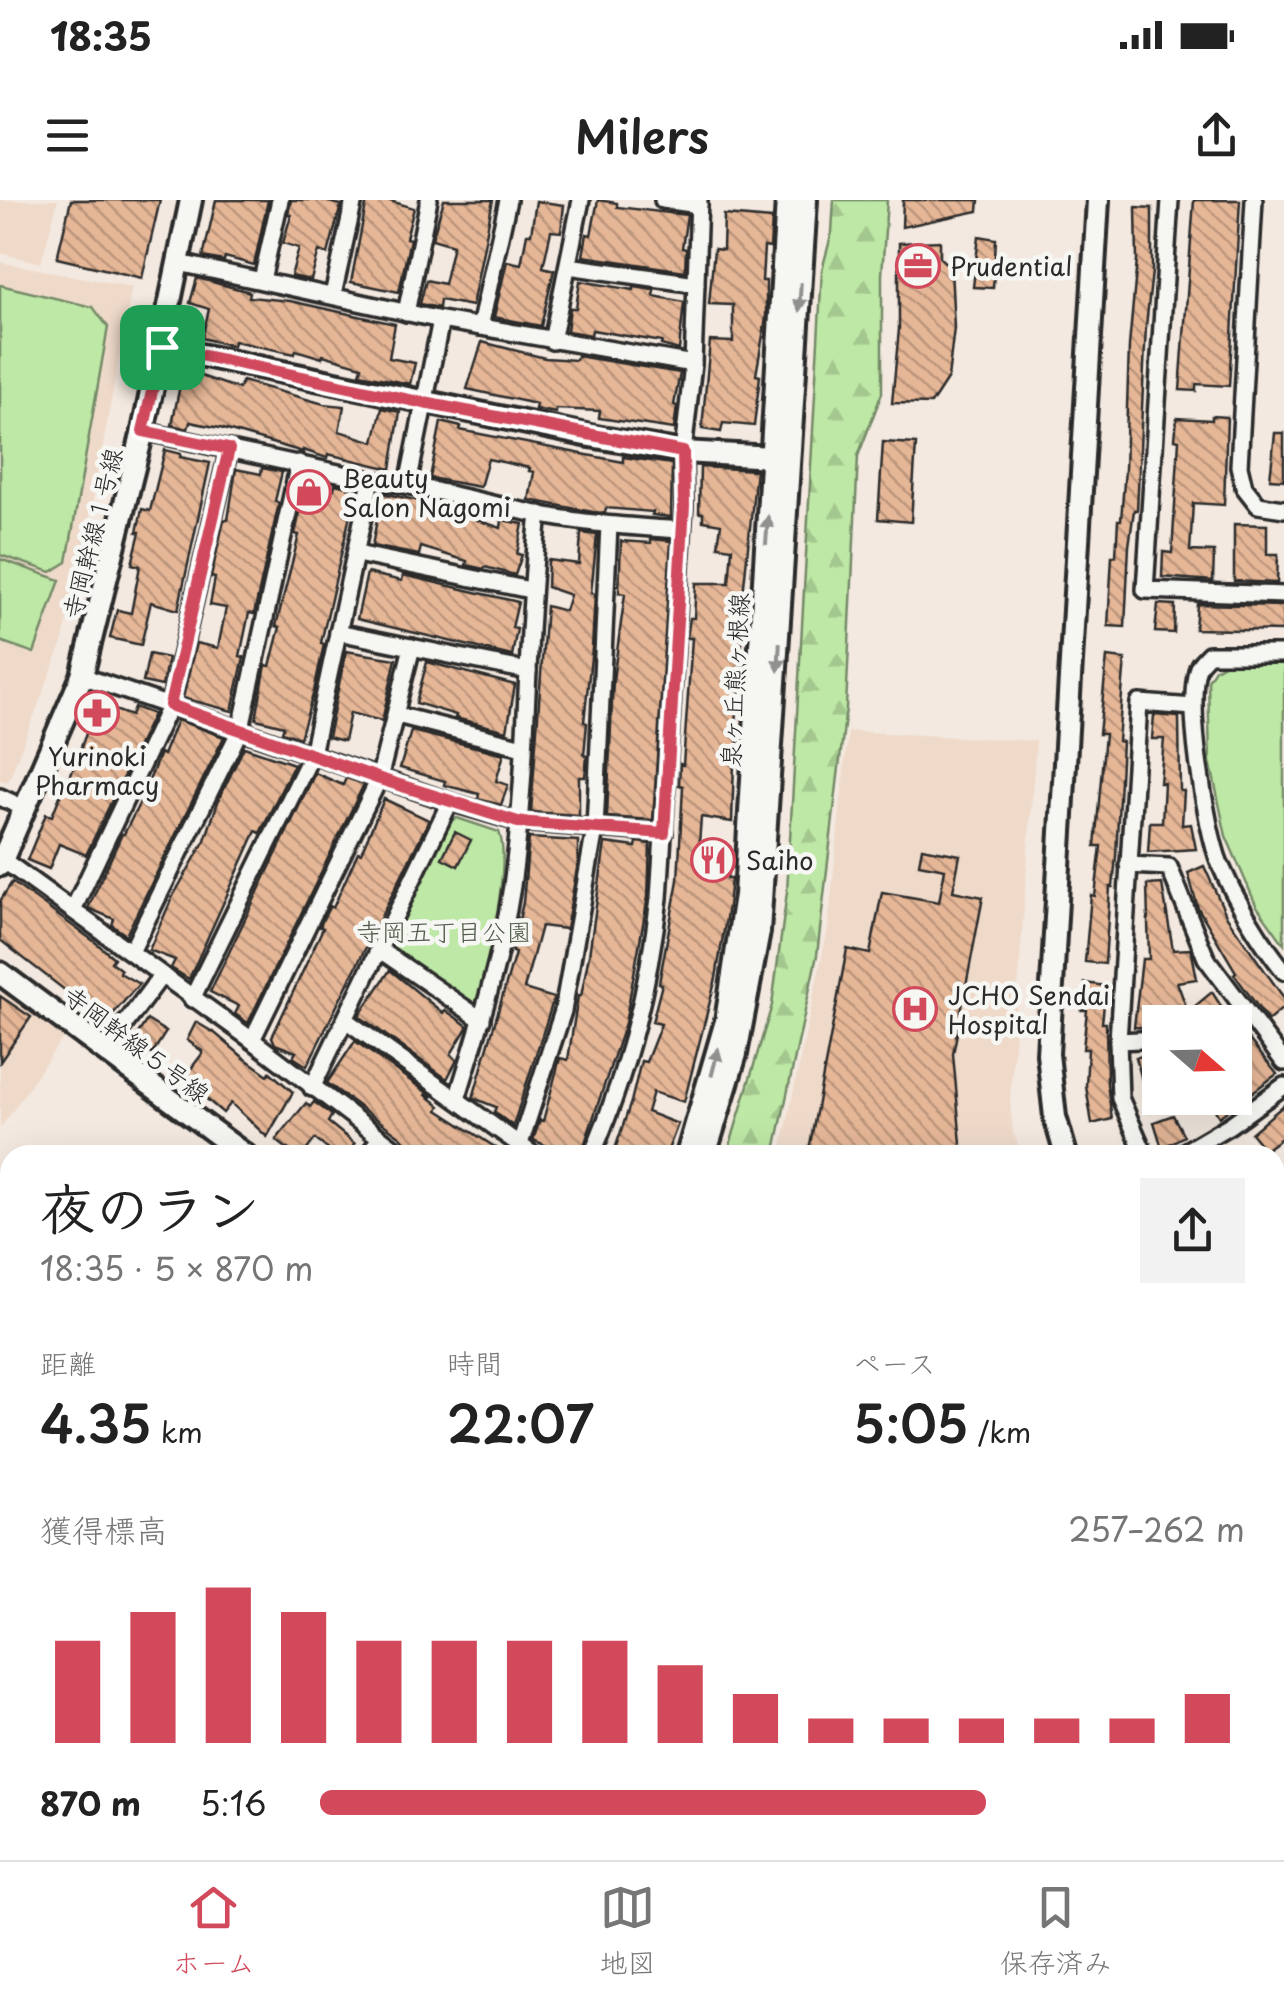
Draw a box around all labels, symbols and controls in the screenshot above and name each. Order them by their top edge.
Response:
text: 18:35 [50,7,152,64]
text: Milers [575,101,709,169]
icon: menu [40,108,95,163]
icon: share [1189,108,1244,163]
office icon: Prudential [895,243,941,289]
place label: Prudential [950,247,1072,285]
one-way arrow [792,282,808,314]
pin [120,305,205,390]
icon: arrive [135,320,190,375]
street label: 寺岡幹線１号線 [52,443,132,623]
place label: Beauty Salon Nagomi [342,459,511,526]
shop icon: Beauty Salon Nagomi [286,469,332,515]
one-way arrow [759,514,775,546]
street label: 泉ヶ丘熊ヶ根線 [710,592,758,768]
one-way arrow [771,641,787,673]
pharmacy icon: Yurinoki Pharmacy [74,690,120,736]
place label: Yurinoki Pharmacy [35,737,159,804]
restaurant icon: Saiho [690,837,736,883]
place label: Saiho [746,841,813,879]
park label: 寺岡五丁目公園 [356,912,532,950]
street label: 寺岡幹線５号線 [56,976,218,1112]
place label: JCHO Sendai Hospital [948,976,1110,1043]
hospital icon: JCHO Sendai Hospital [892,986,938,1032]
north arrow [1142,1005,1252,1115]
map controls [1142,1005,1252,1115]
one-way arrow [708,1046,723,1077]
text: 夜のラン [40,1165,260,1248]
button: share [1140,1178,1245,1283]
text: 18:35 · 5 × 870 m [40,1244,313,1292]
text: 距離 [40,1341,96,1384]
text: 時間 [447,1341,503,1384]
text: ペース [853,1341,936,1384]
text: 4.35 [40,1384,152,1460]
text: 22:07 [447,1384,594,1460]
text: 5:05 [853,1384,969,1460]
text: km [152,1410,203,1453]
text: /km [969,1410,1031,1453]
text: 獲得標高 [40,1505,168,1553]
text: 257–262 m [1068,1505,1245,1553]
text: 870 m [40,1779,141,1827]
text: 5:16 [200,1779,267,1827]
tab: ホーム [172,1880,255,1983]
tab: 地図 [599,1880,655,1983]
tab: 保存済み [1000,1880,1112,1983]

